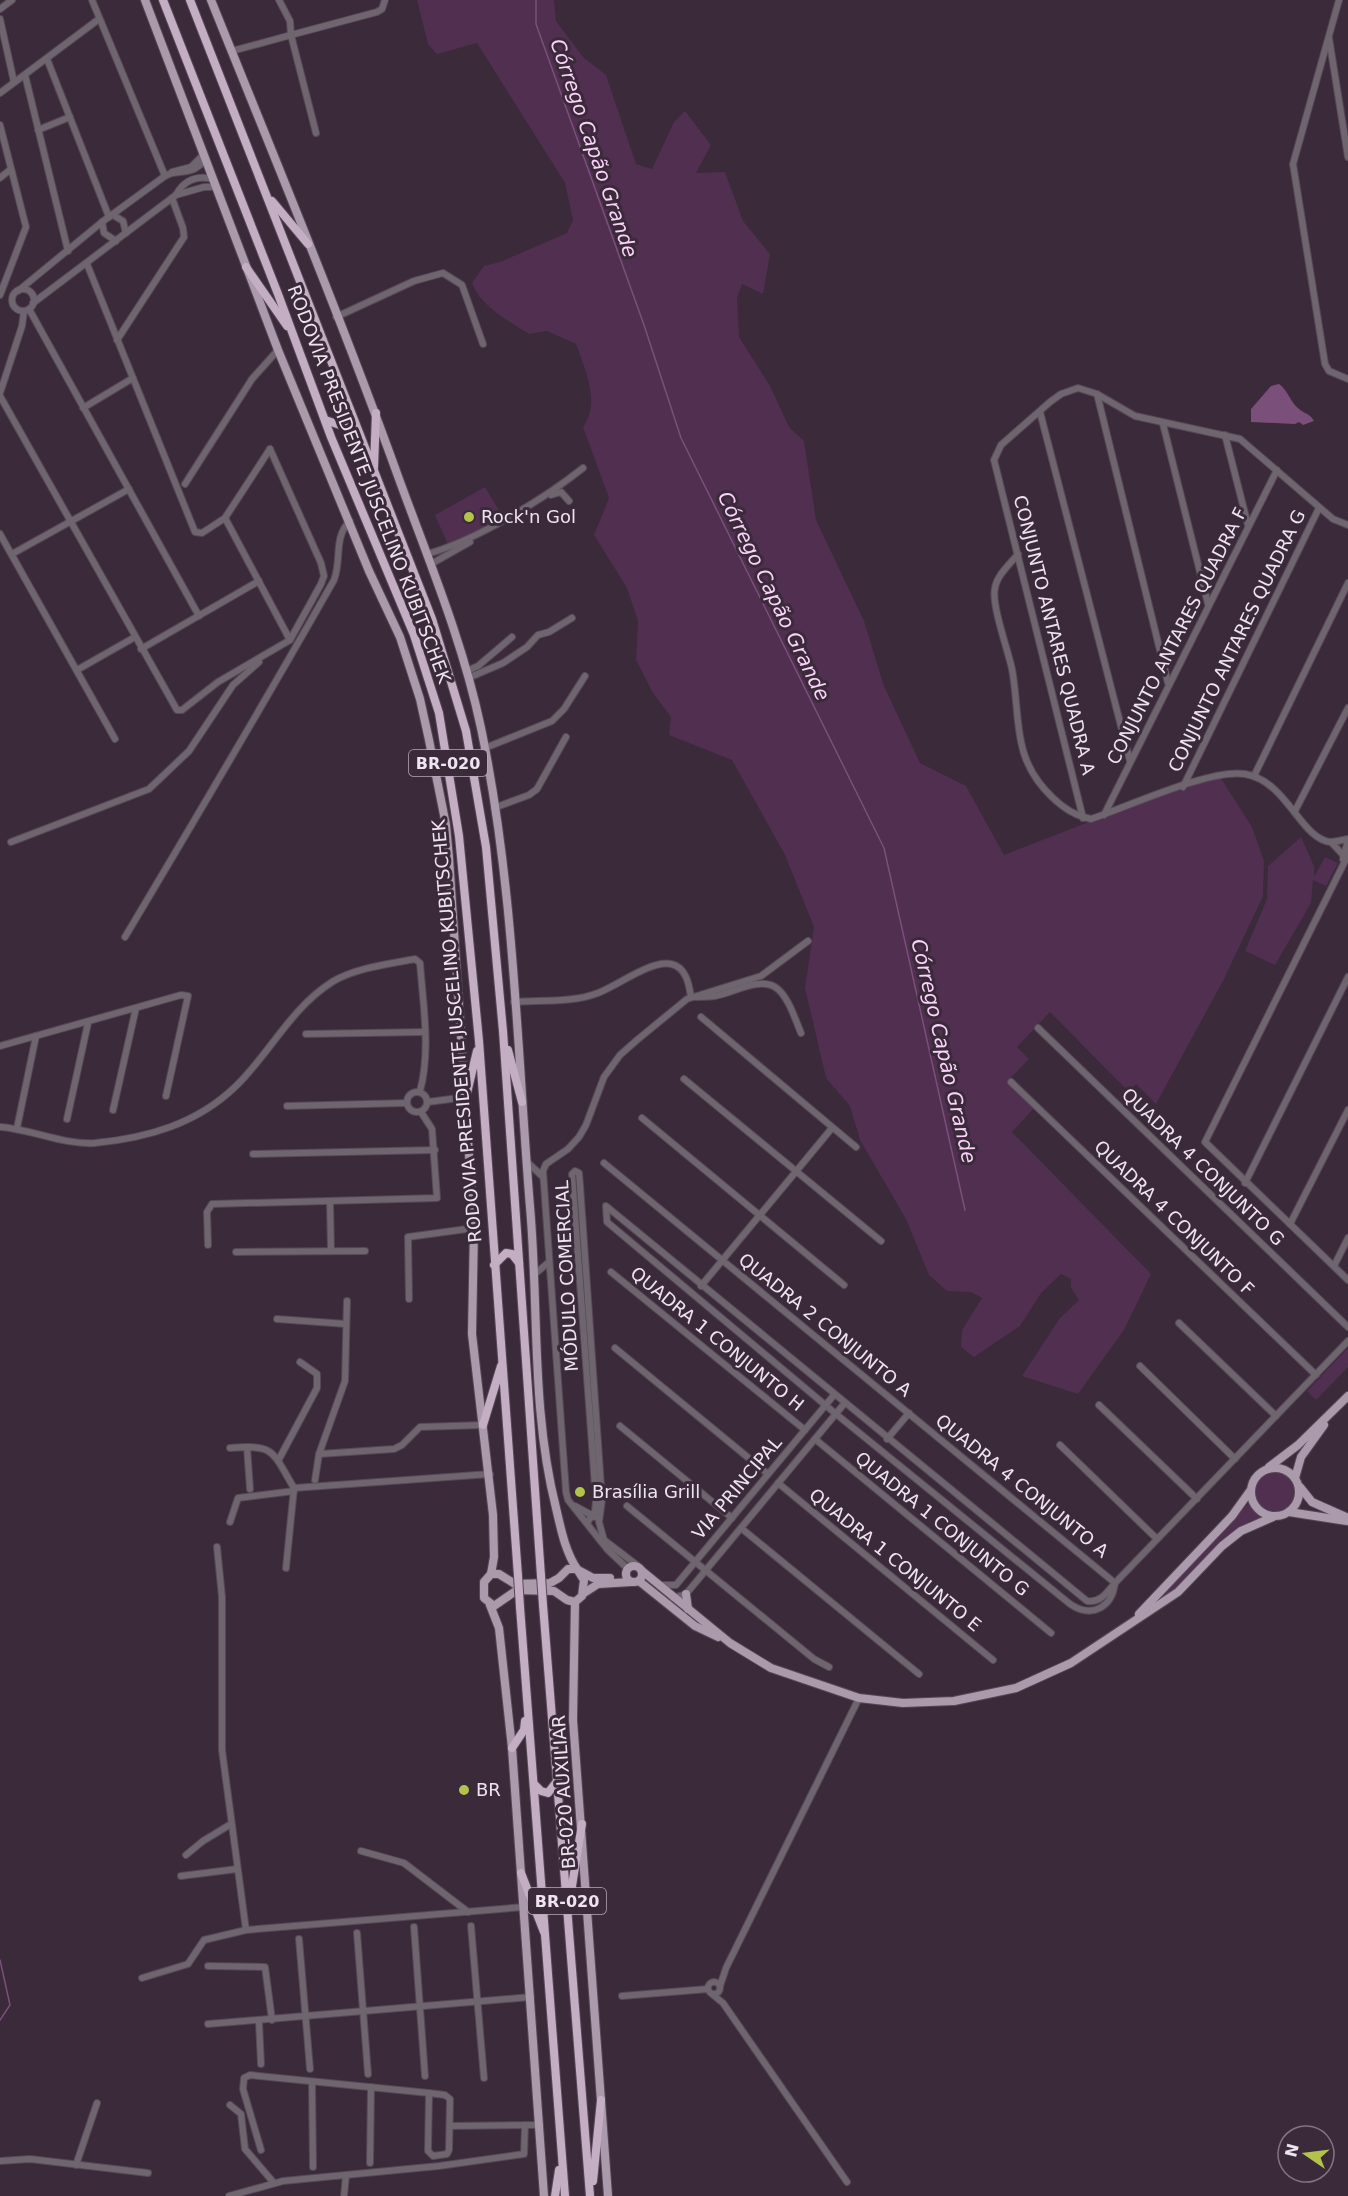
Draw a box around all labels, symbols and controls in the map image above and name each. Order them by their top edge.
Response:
water label: Córrego Capão Grande [545,36,643,260]
street label: RODOVIA PRESIDENTE JUSCELINO KUBITSCHEK [284,282,456,687]
water label: Córrego Capão Grande [713,488,835,704]
street label: CONJUNTO ANTARES QUADRA A [1010,493,1100,778]
street label: CONJUNTO ANTARES QUADRA F [1102,504,1251,768]
place label: Rock'n Gol [481,506,576,527]
street label: CONJUNTO ANTARES QUADRA G [1164,506,1309,775]
marker: Rock'n Gol [462,510,476,524]
road number: BR-020 [409,750,487,776]
street label: RODOVIA PRESIDENTE JUSCELINO KUBITSCHEK [427,817,485,1244]
water label: Córrego Capão Grande [906,936,982,1166]
street label: QUADRA 4 CONJUNTO G [1118,1084,1289,1250]
street label: QUADRA 4 CONJUNTO F [1090,1136,1259,1299]
street label: MÓDULO COMERCIAL [551,1180,582,1372]
street label: QUADRA 2 CONJUNTO A [735,1249,916,1401]
street label: QUADRA 1 CONJUNTO H [626,1262,808,1415]
street label: QUADRA 4 CONJUNTO A [932,1410,1113,1562]
street label: VIA PRINCIPAL [688,1432,786,1543]
street label: QUADRA 1 CONJUNTO G [851,1447,1033,1600]
place label: Brasília Grill [592,1481,700,1502]
street label: QUADRA 1 CONJUNTO E [805,1484,985,1635]
marker: Brasília Grill [573,1485,587,1499]
street label: BR-020 AUXILIAR [548,1714,579,1870]
place label: BR [476,1779,501,1800]
marker: BR [457,1783,471,1797]
road number: BR-020 [528,1888,606,1914]
north arrow [1276,2124,1336,2184]
text: N [1281,2142,1303,2159]

